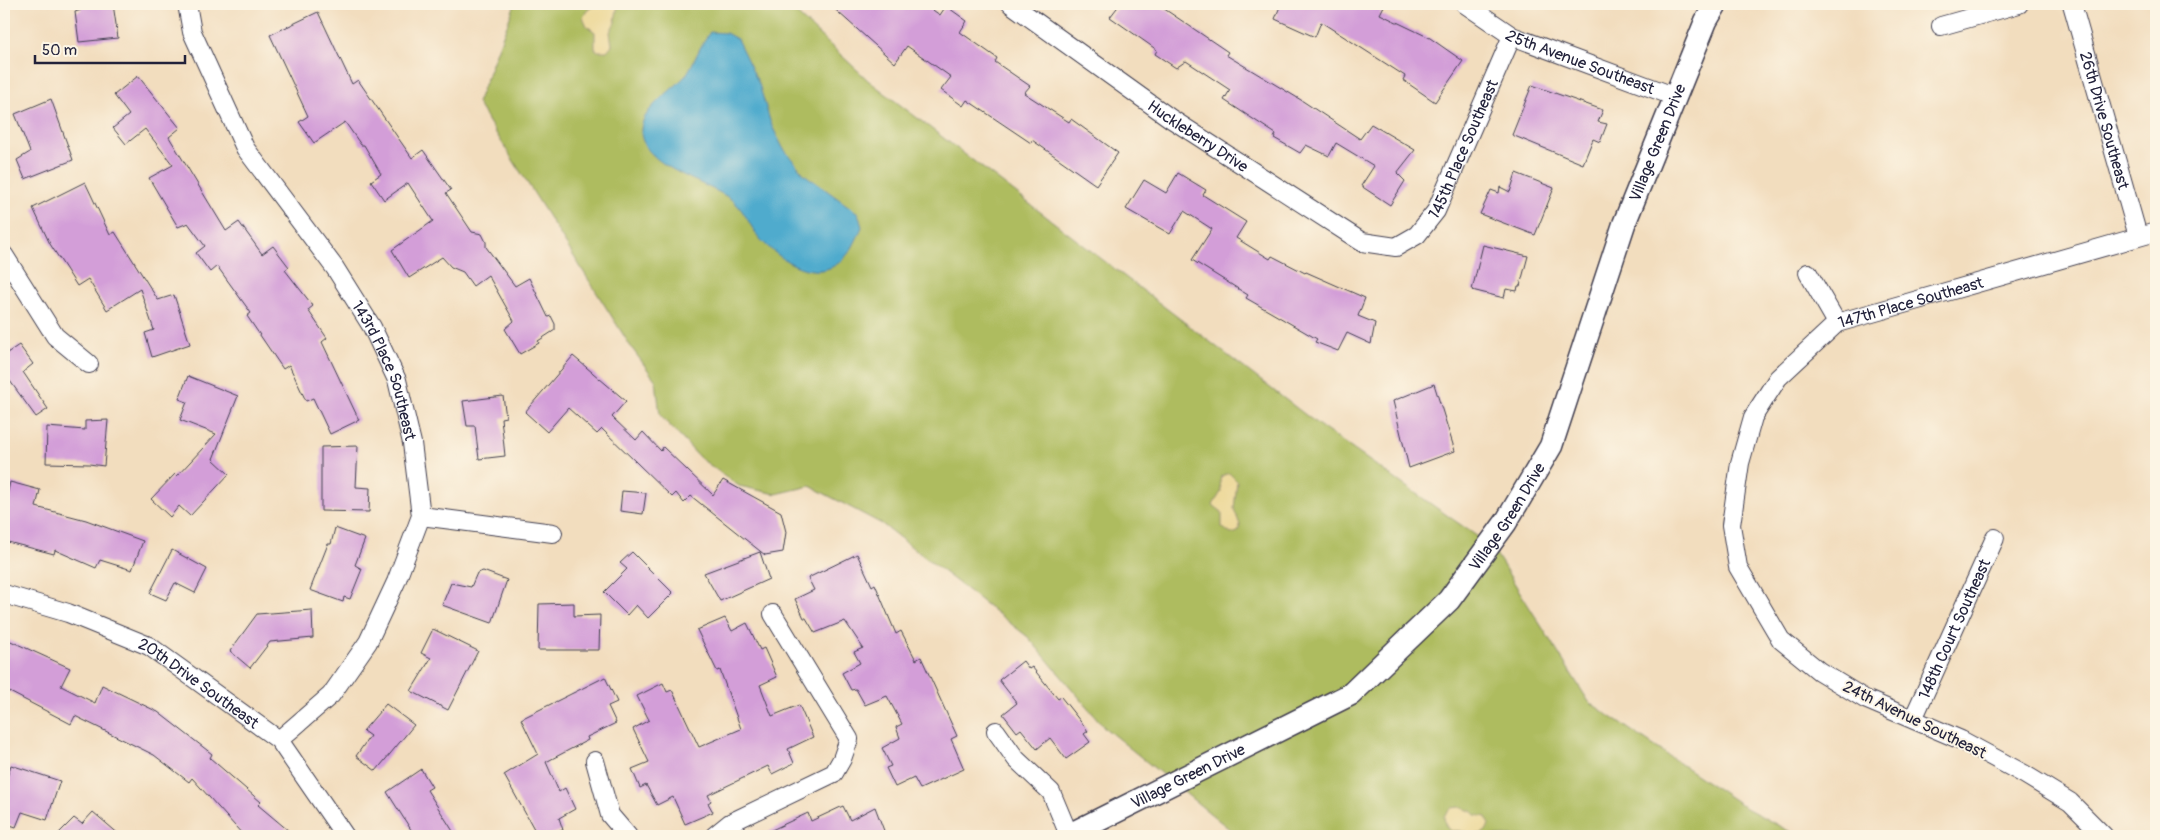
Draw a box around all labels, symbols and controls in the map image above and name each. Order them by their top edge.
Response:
street label: 25th Avenue Southeast [1501,26,1658,99]
scale bar [35,32,185,64]
text: 50 m [42,41,77,60]
street label: 26th Drive Southeast [2075,49,2133,192]
street label: 145th Place Southeast [1424,76,1503,224]
street label: Village Green Drive [1625,81,1691,205]
street label: Huckleberry Drive [1143,96,1252,177]
street label: 147th Place Southeast [1836,273,1986,333]
street label: 143rd Place Southeast [347,297,420,443]
street label: Village Green Drive [1465,459,1550,575]
street label: 148th Court Southeast [1914,555,1995,703]
street label: 20th Drive Southeast [135,634,263,734]
street label: 24th Avenue Southeast [1840,676,1990,764]
street label: Village Green Drive [1128,740,1249,813]

